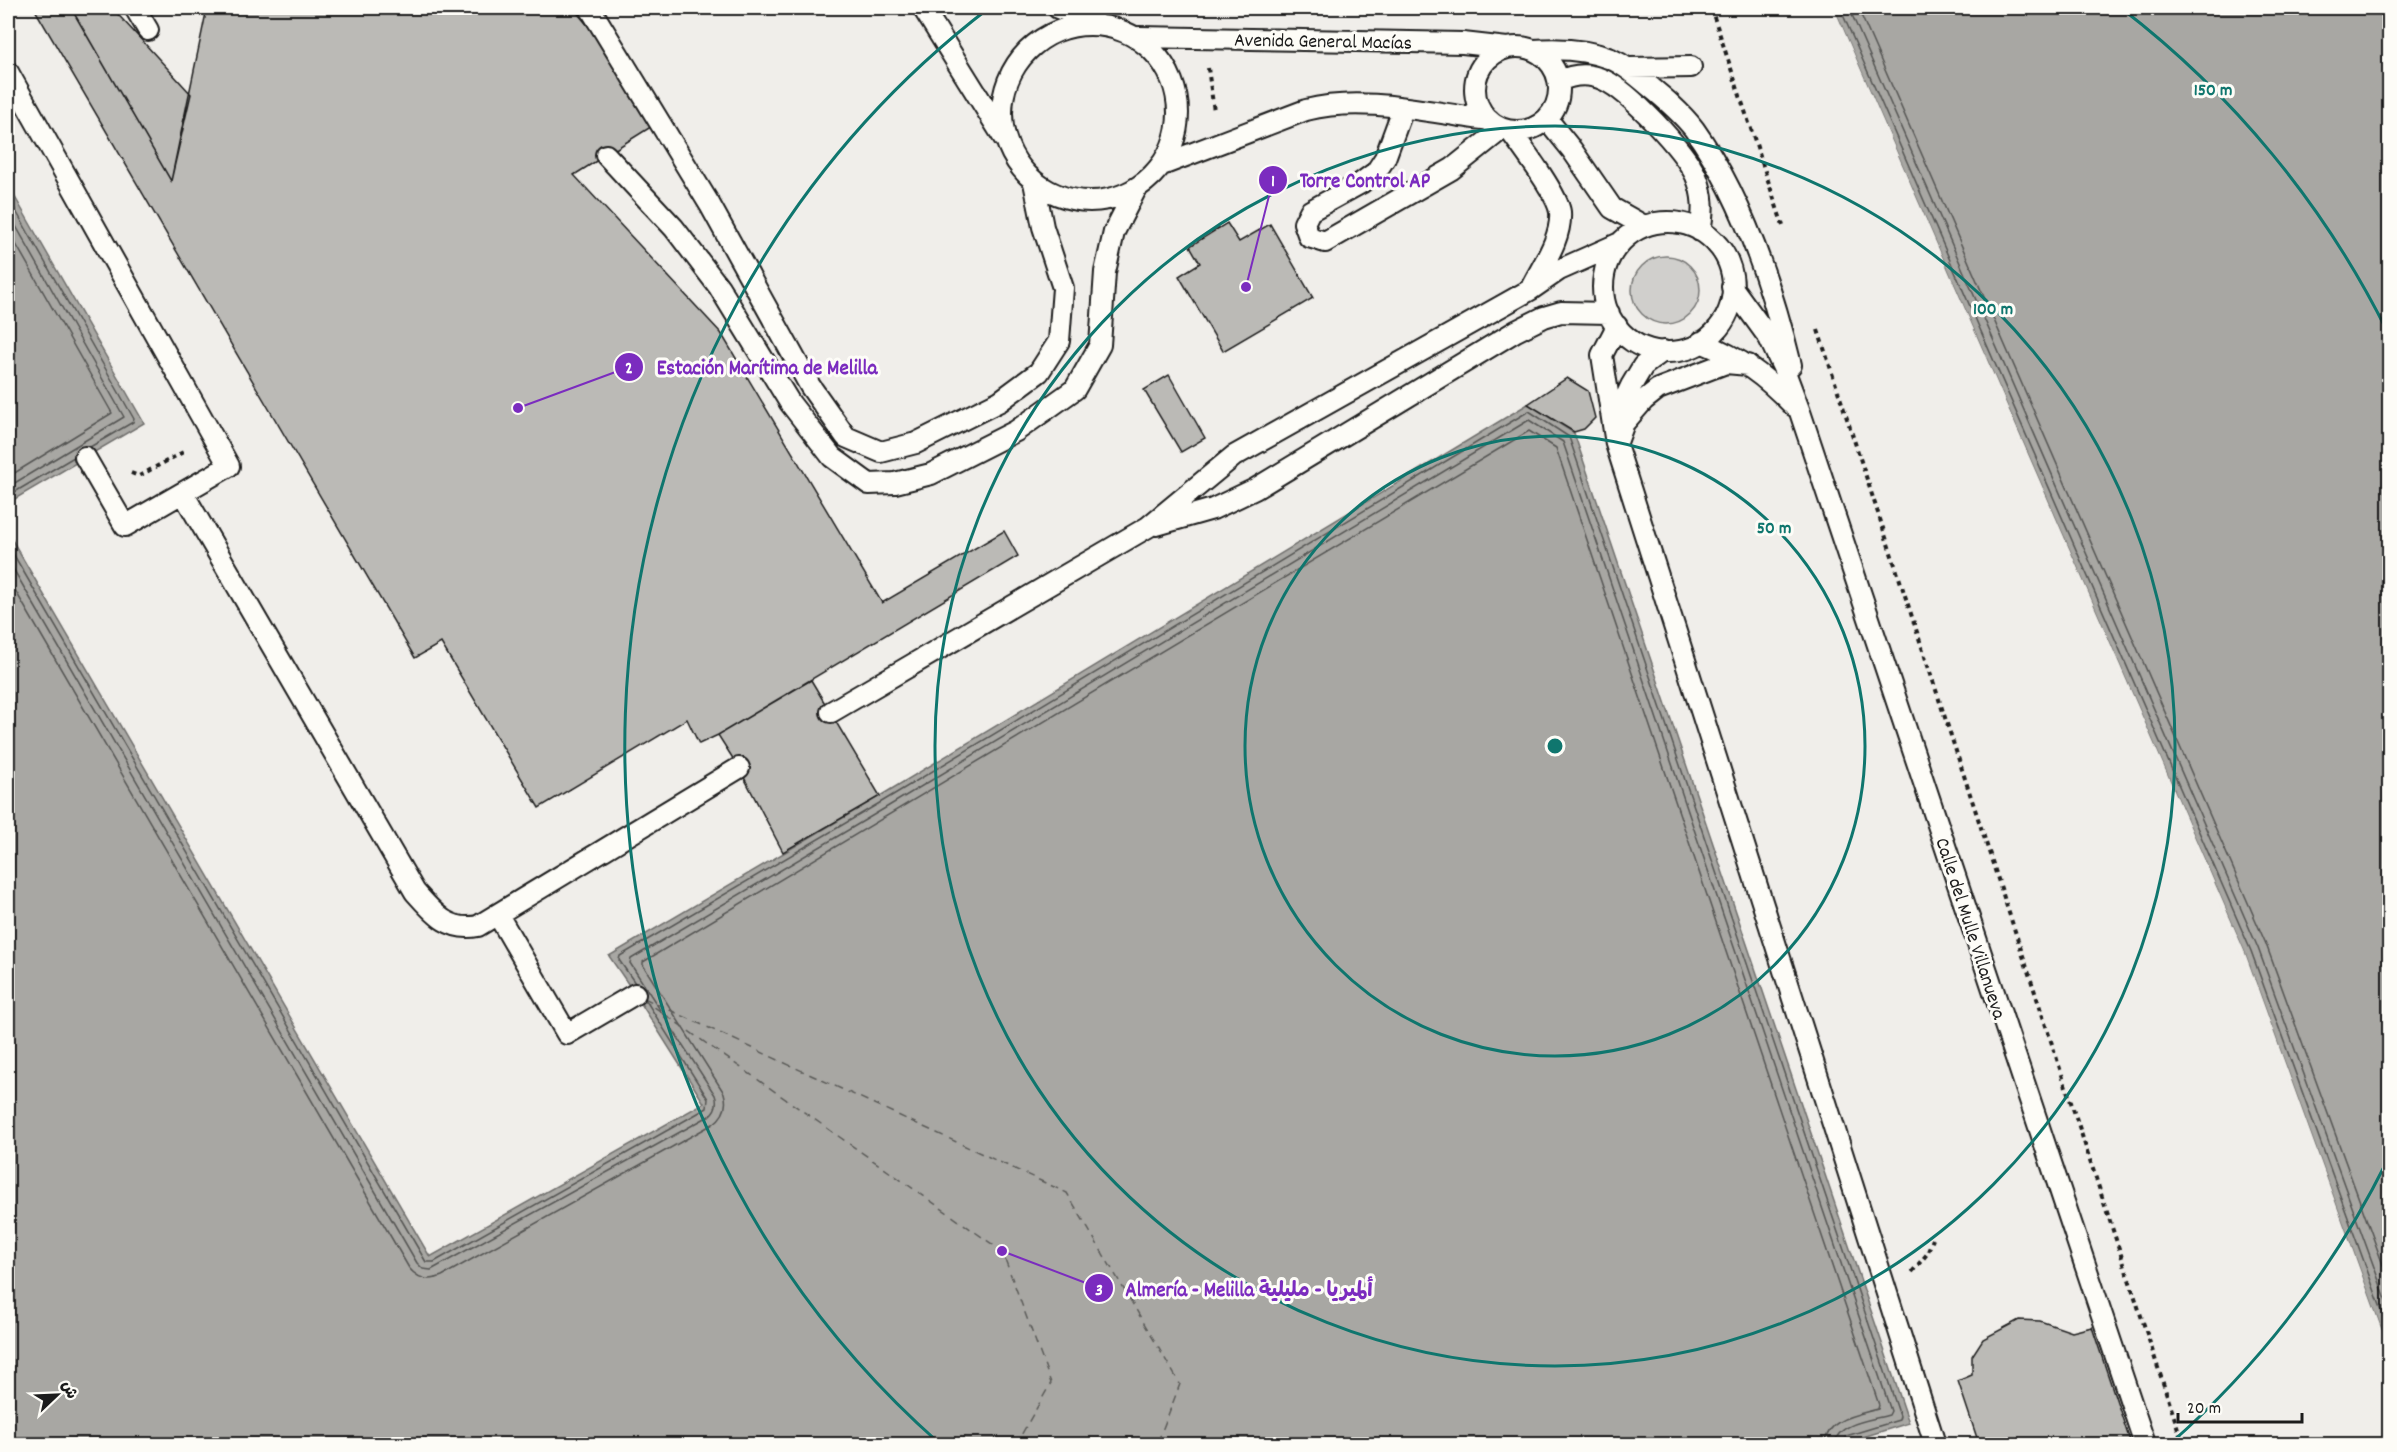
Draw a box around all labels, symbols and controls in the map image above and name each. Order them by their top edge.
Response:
street label: Avenida General Macías [1234,27,1412,59]
text: 150 m [2194,79,2232,104]
callout: Torre Control AP [1258,161,1442,200]
text: Torre Control AP [1300,168,1431,198]
text: 1 [1271,170,1275,195]
text: 100 m [1973,298,2013,323]
callout: Estación Marítima de Melilla [614,347,889,386]
text: Estación Marítima de Melilla [657,355,879,385]
text: 2 [625,357,633,382]
text: 50 m [1757,517,1791,542]
centre of rings [1545,736,1565,756]
street label: Calle del Mulle Villanueva [1927,834,2012,1024]
callout: Almería - Melilla ألميريا - مليلية [1084,1269,1385,1308]
text: Almería - Melilla ألميريا - مليلية [1125,1276,1373,1307]
text: 3 [1095,1279,1103,1304]
north arrow [27,1365,87,1425]
text: ش [54,1378,83,1403]
scale bar [2178,1386,2302,1424]
text: 20 m [2187,1397,2221,1422]

